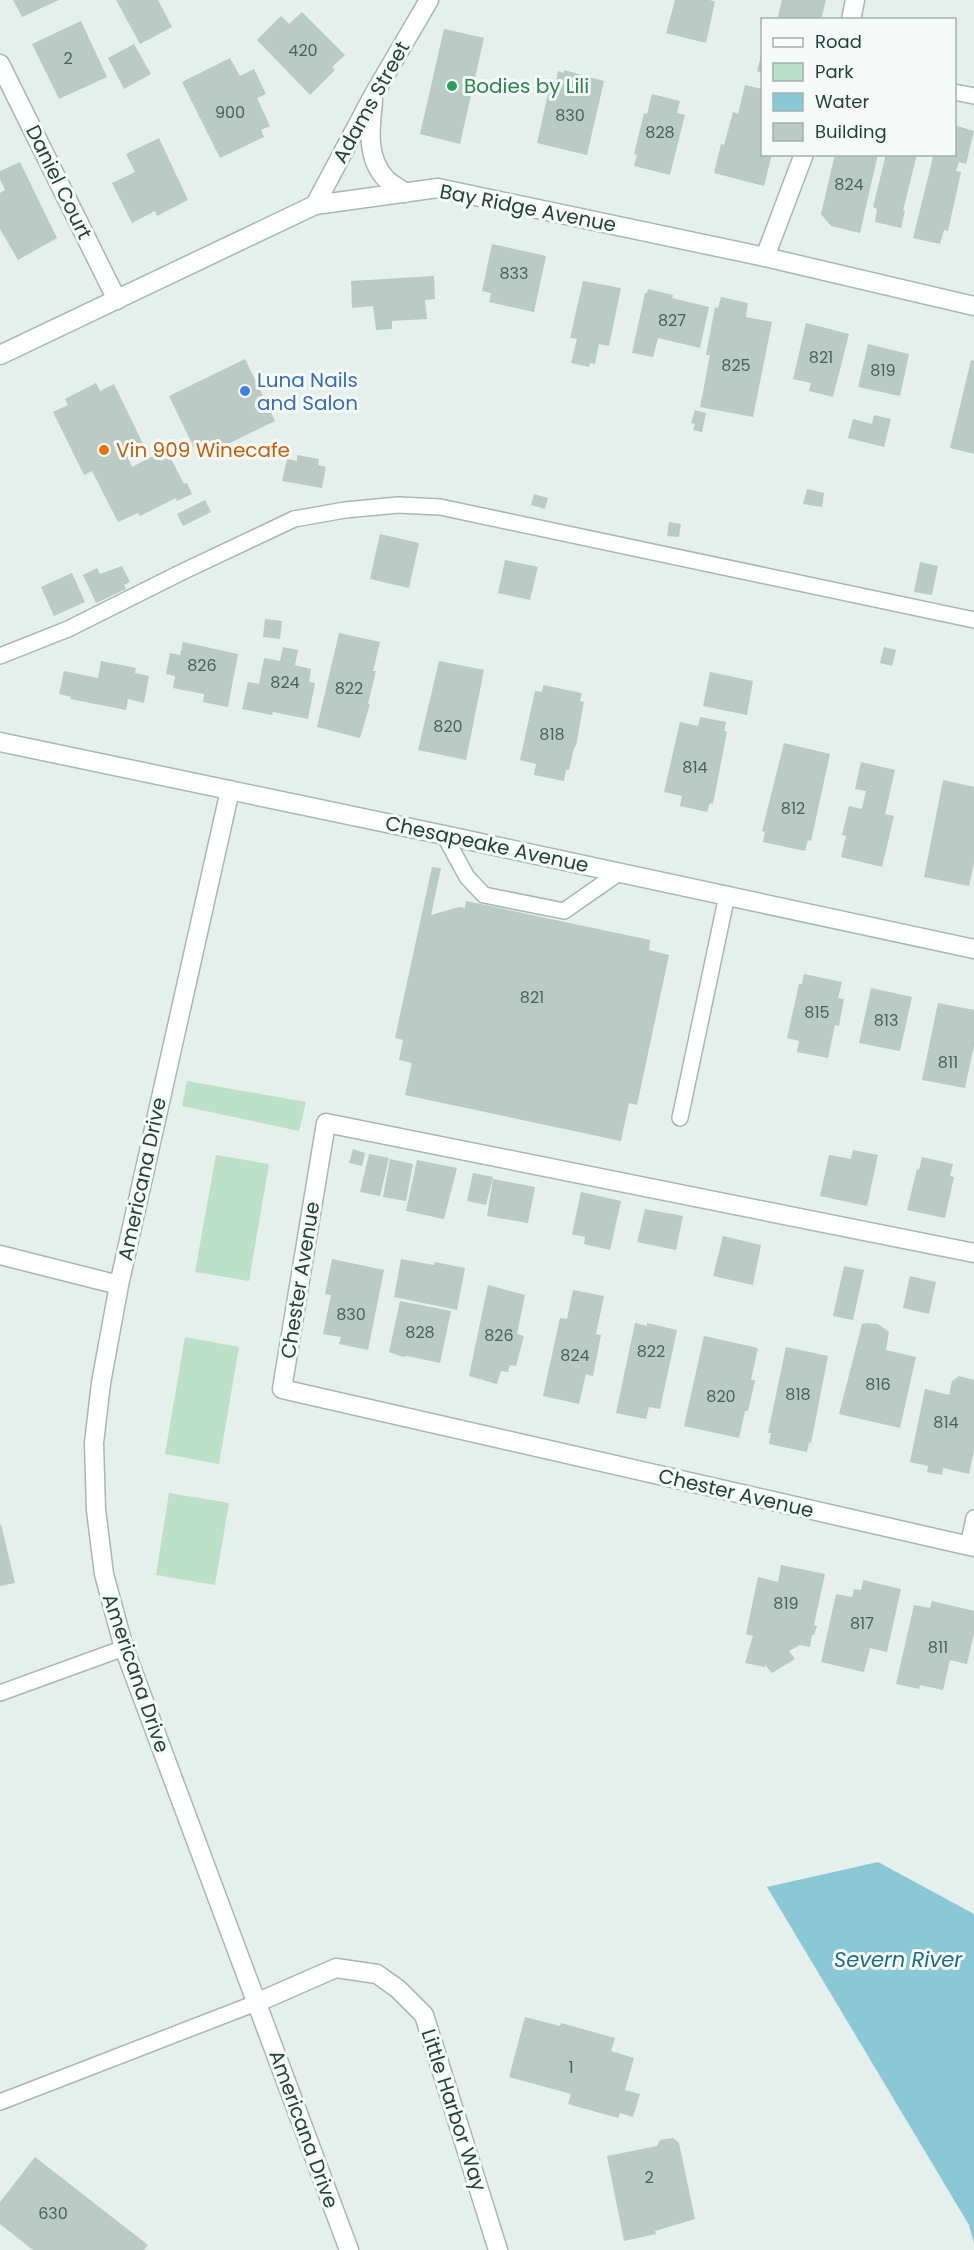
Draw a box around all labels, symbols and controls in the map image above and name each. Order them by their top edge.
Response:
legend [761,18,956,156]
text: Road [815,29,862,54]
street label: Adams Street [326,36,416,168]
house number: 420 [288,39,318,62]
house number: 2 [63,47,73,70]
text: Park [815,59,854,84]
place label: Bodies by Lili [464,72,589,100]
marker: Bodies by Lili [445,79,459,93]
text: Water [815,89,869,114]
house number: 900 [215,101,245,124]
house number: 830 [555,104,585,127]
text: Building [815,119,887,144]
street label: Daniel Court [19,120,99,244]
house number: 828 [645,121,675,144]
house number: 824 [834,173,864,196]
street label: Bay Ridge Avenue [437,177,619,239]
house number: 833 [500,262,528,285]
house number: 827 [658,309,686,332]
house number: 821 [809,346,833,369]
house number: 825 [721,354,751,377]
house number: 819 [870,359,896,382]
place label: Luna Nails and Salon [257,366,358,417]
marker: Luna Nails and Salon [238,384,252,398]
place label: Vin 909 Winecafe [116,436,290,464]
marker: Vin 909 Winecafe [97,443,111,457]
house number: 826 [187,654,217,677]
house number: 824 [270,671,300,694]
house number: 822 [335,677,363,700]
house number: 820 [433,715,463,738]
house number: 818 [539,723,565,746]
house number: 814 [682,756,708,779]
house number: 812 [781,797,805,820]
street label: Chesapeake Avenue [383,809,591,879]
house number: 821 [520,986,544,1009]
house number: 815 [804,1001,830,1024]
house number: 813 [874,1009,898,1032]
house number: 811 [938,1051,958,1074]
street label: Americana Drive [111,1095,173,1263]
street label: Chester Avenue [274,1199,326,1361]
house number: 830 [336,1303,366,1326]
house number: 828 [405,1321,435,1344]
house number: 826 [484,1324,514,1347]
house number: 822 [637,1340,665,1363]
house number: 824 [560,1344,590,1367]
house number: 816 [865,1373,891,1396]
house number: 818 [785,1383,811,1406]
house number: 820 [706,1385,736,1408]
house number: 814 [933,1411,959,1434]
street label: Chester Avenue [656,1462,816,1524]
street label: Americana Drive [96,1590,176,1756]
house number: 819 [773,1592,799,1615]
house number: 817 [850,1612,874,1635]
house number: 811 [928,1636,948,1659]
water label: Severn River [834,1945,963,1974]
street label: Little Harbor Way [415,2025,493,2195]
street label: Americana Drive [262,2046,346,2212]
house number: 1 [568,2056,574,2079]
house number: 2 [644,2166,654,2189]
house number: 630 [38,2202,68,2225]

